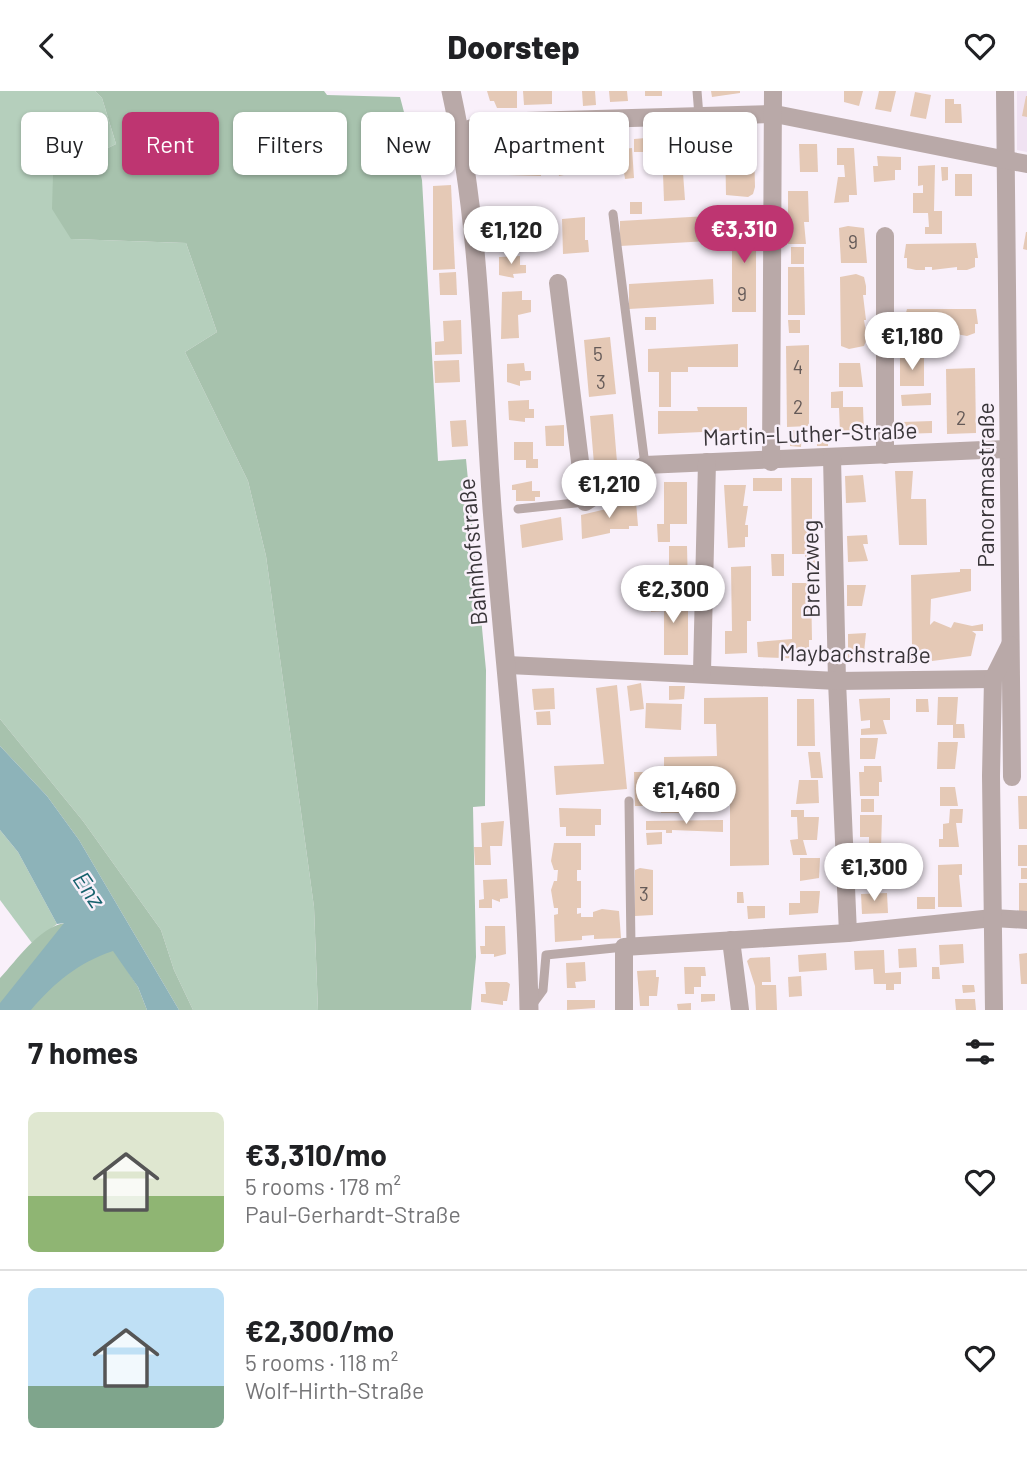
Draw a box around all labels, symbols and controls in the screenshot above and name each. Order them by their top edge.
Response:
icon: back [28,27,66,65]
text: Doorstep [447,27,580,65]
icon: heart [961,27,999,65]
chip: Buy [21,112,108,175]
chip: Rent [122,112,219,175]
chip: Filters [233,112,347,175]
chip: New [361,112,455,175]
chip: Apartment [469,112,629,175]
chip: House [643,112,757,175]
pin: €3,310 [687,205,801,265]
pin: €1,120 [454,207,568,266]
text: €3,310 [711,214,777,242]
text: €1,120 [480,215,542,243]
house number: 9 [848,230,858,253]
house number: 9 [737,282,747,305]
pin: €1,180 [855,313,969,372]
text: €1,180 [881,321,943,349]
house number: 5 [593,342,603,365]
house number: 4 [793,355,803,378]
house number: 3 [596,370,606,393]
house number: 2 [793,395,803,418]
street label: Panoramastraße [971,402,999,568]
house number: 2 [956,406,966,429]
street label: Martin-Luther-Straße [702,415,918,451]
pin: €1,210 [552,461,666,520]
text: €1,210 [578,469,640,497]
street label: Bahnhofstraße [452,477,492,627]
street label: Brenzweg [795,520,825,618]
pin: €2,300 [616,566,730,625]
text: €2,300 [637,574,709,602]
street label: Maybachstraße [779,638,931,668]
pin: €1,460 [629,767,743,826]
text: €1,460 [652,775,720,803]
pin: €1,300 [817,843,931,903]
text: €1,300 [840,852,908,880]
water label: Enz [68,866,113,913]
house number: 3 [639,882,649,905]
icon: filters [961,1033,999,1071]
text: 7 homes [28,1034,138,1070]
text: €3,310/mo [245,1136,387,1172]
icon: home [84,1140,168,1224]
icon: heart [961,1163,999,1201]
text: 5 rooms · 178 m² [245,1172,401,1200]
text: Paul-Gerhardt-Straße [245,1200,461,1228]
text: €2,300/mo [245,1312,394,1348]
icon: home [84,1316,168,1400]
icon: heart [961,1339,999,1377]
text: 5 rooms · 118 m² [245,1348,398,1376]
text: Wolf-Hirth-Straße [245,1376,424,1404]

